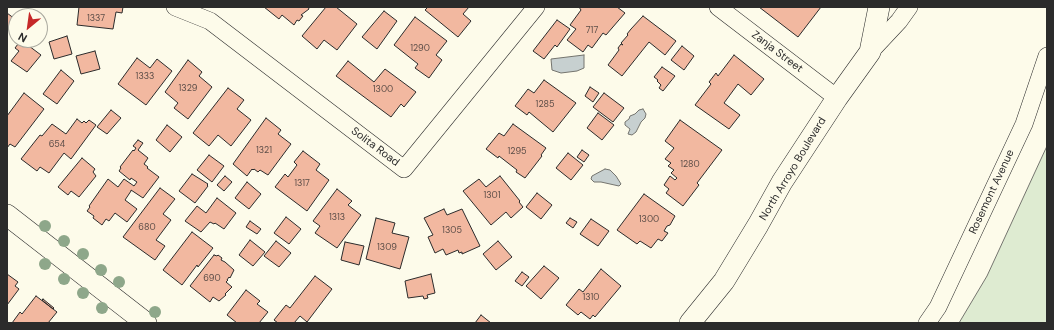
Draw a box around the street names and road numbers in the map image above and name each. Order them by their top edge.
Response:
street label: Zanja Street [749,28,805,76]
street label: North Arroyo Boulevard [757,115,829,223]
street label: Solita Road [348,125,402,169]
street label: Rosemont Avenue [967,148,1017,236]

